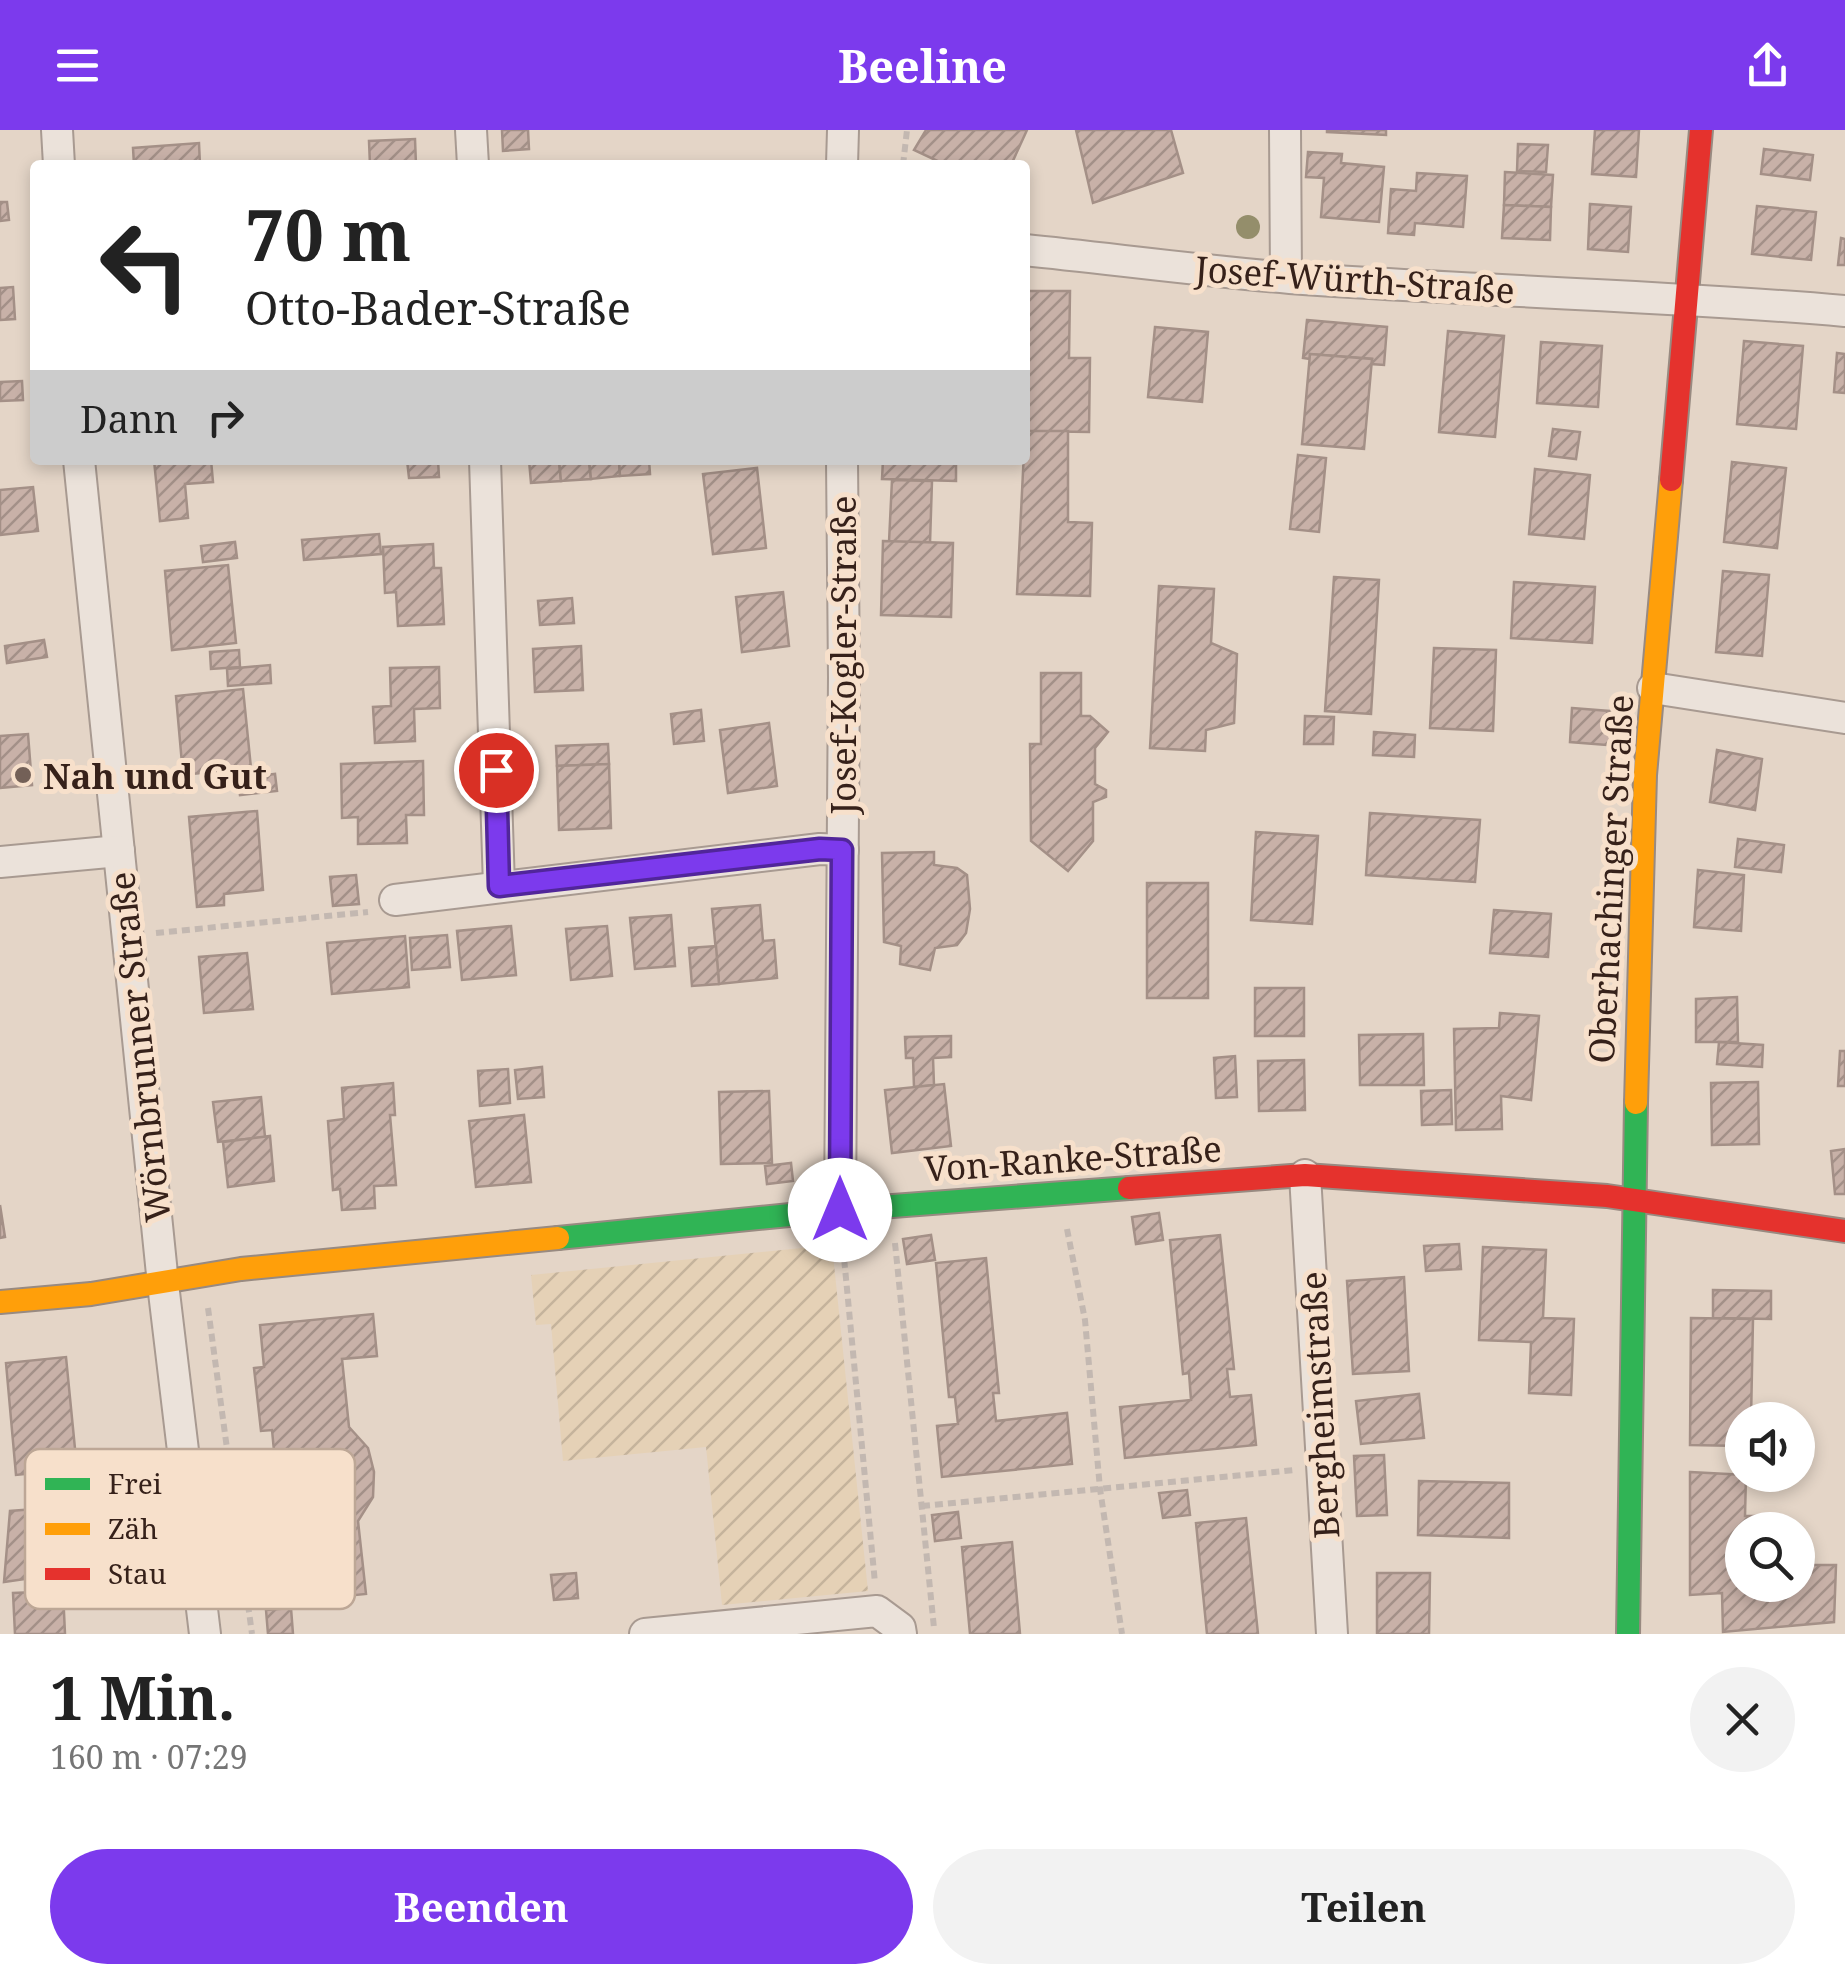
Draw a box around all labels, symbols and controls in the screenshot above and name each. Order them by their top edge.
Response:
text: Beeline [838,35,1007,96]
icon: menu [50,38,105,93]
icon: share [1740,38,1795,93]
text: 70 m [245,186,411,282]
icon: left [80,200,210,330]
street label: Josef-Würth-Straße [1193,244,1516,314]
text: Otto-Bader-Straße [245,277,631,338]
icon: right [198,390,253,445]
text: Dann [80,392,178,444]
street label: Josef-Kogler-Straße [819,496,866,815]
street label: Oberhachinger Straße [1577,693,1643,1065]
pin [454,728,539,813]
icon: arrive [469,743,524,798]
place label: Nah und Gut [43,752,267,799]
marker: Nah und Gut [12,764,34,786]
street label: Wörnbrunner Straße [97,870,181,1224]
street label: Von-Ranke-Straße [923,1124,1223,1192]
position arrow [788,1158,892,1262]
street label: Bergheimstraße [1289,1270,1349,1540]
map controls [1725,1402,1815,1602]
button: sound [1725,1402,1815,1492]
legend [25,1449,355,1609]
text: Frei [108,1464,162,1502]
text: Zäh [108,1509,158,1547]
button: search [1725,1512,1815,1602]
text: Stau [108,1554,167,1592]
text: 1 Min. [50,1656,235,1738]
button: close [1690,1667,1795,1772]
text: 160 m · 07:29 [50,1735,248,1778]
button: Beenden [50,1849,913,1964]
button: Teilen [933,1849,1795,1964]

